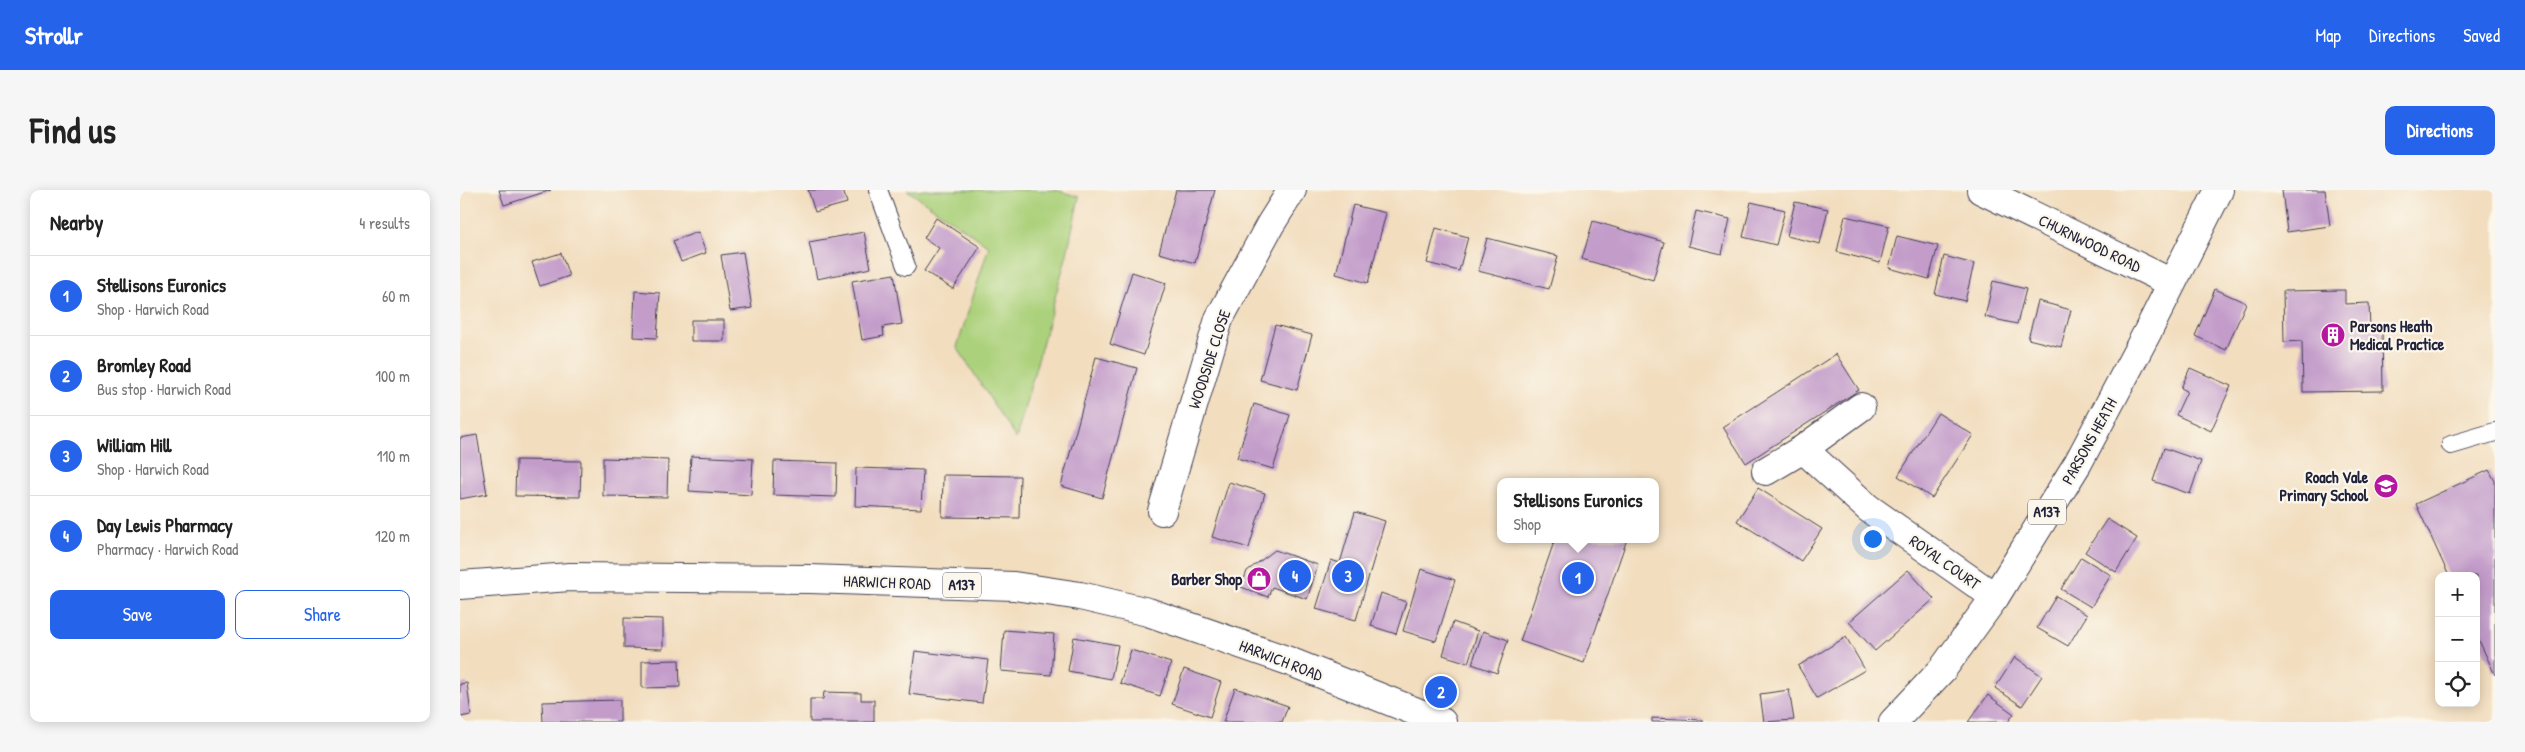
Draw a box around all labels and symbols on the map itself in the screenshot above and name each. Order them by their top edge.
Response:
street label: CHURNWOOD ROAD [2035,209,2145,277]
street label: WOODSIDE CLOSE [1183,307,1235,411]
place label: Parsons Heath Medical Practice [2350,315,2445,355]
building icon: Parsons Heath Medical Practice [2320,322,2346,348]
street label: PARSONS HEATH [2056,394,2122,488]
place label: Roach Vale Primary School [2279,466,2369,507]
school or university icon: Roach Vale Primary School [2373,473,2399,499]
road number: A137 [2028,500,2066,524]
your location [1860,526,1886,552]
street label: ROYAL COURT [1905,530,1985,595]
pin: 4 [1279,557,1311,595]
pin: 3 [1332,557,1364,595]
pin: 1 [1562,559,1594,597]
shop icon: Barber Shop [1246,566,1272,592]
place label: Barber Shop [1171,568,1242,591]
street label: HARWICH ROAD [843,569,932,595]
road number: A137 [943,572,981,598]
street label: HARWICH ROAD [1236,634,1326,686]
pin: 2 [1425,673,1457,711]

